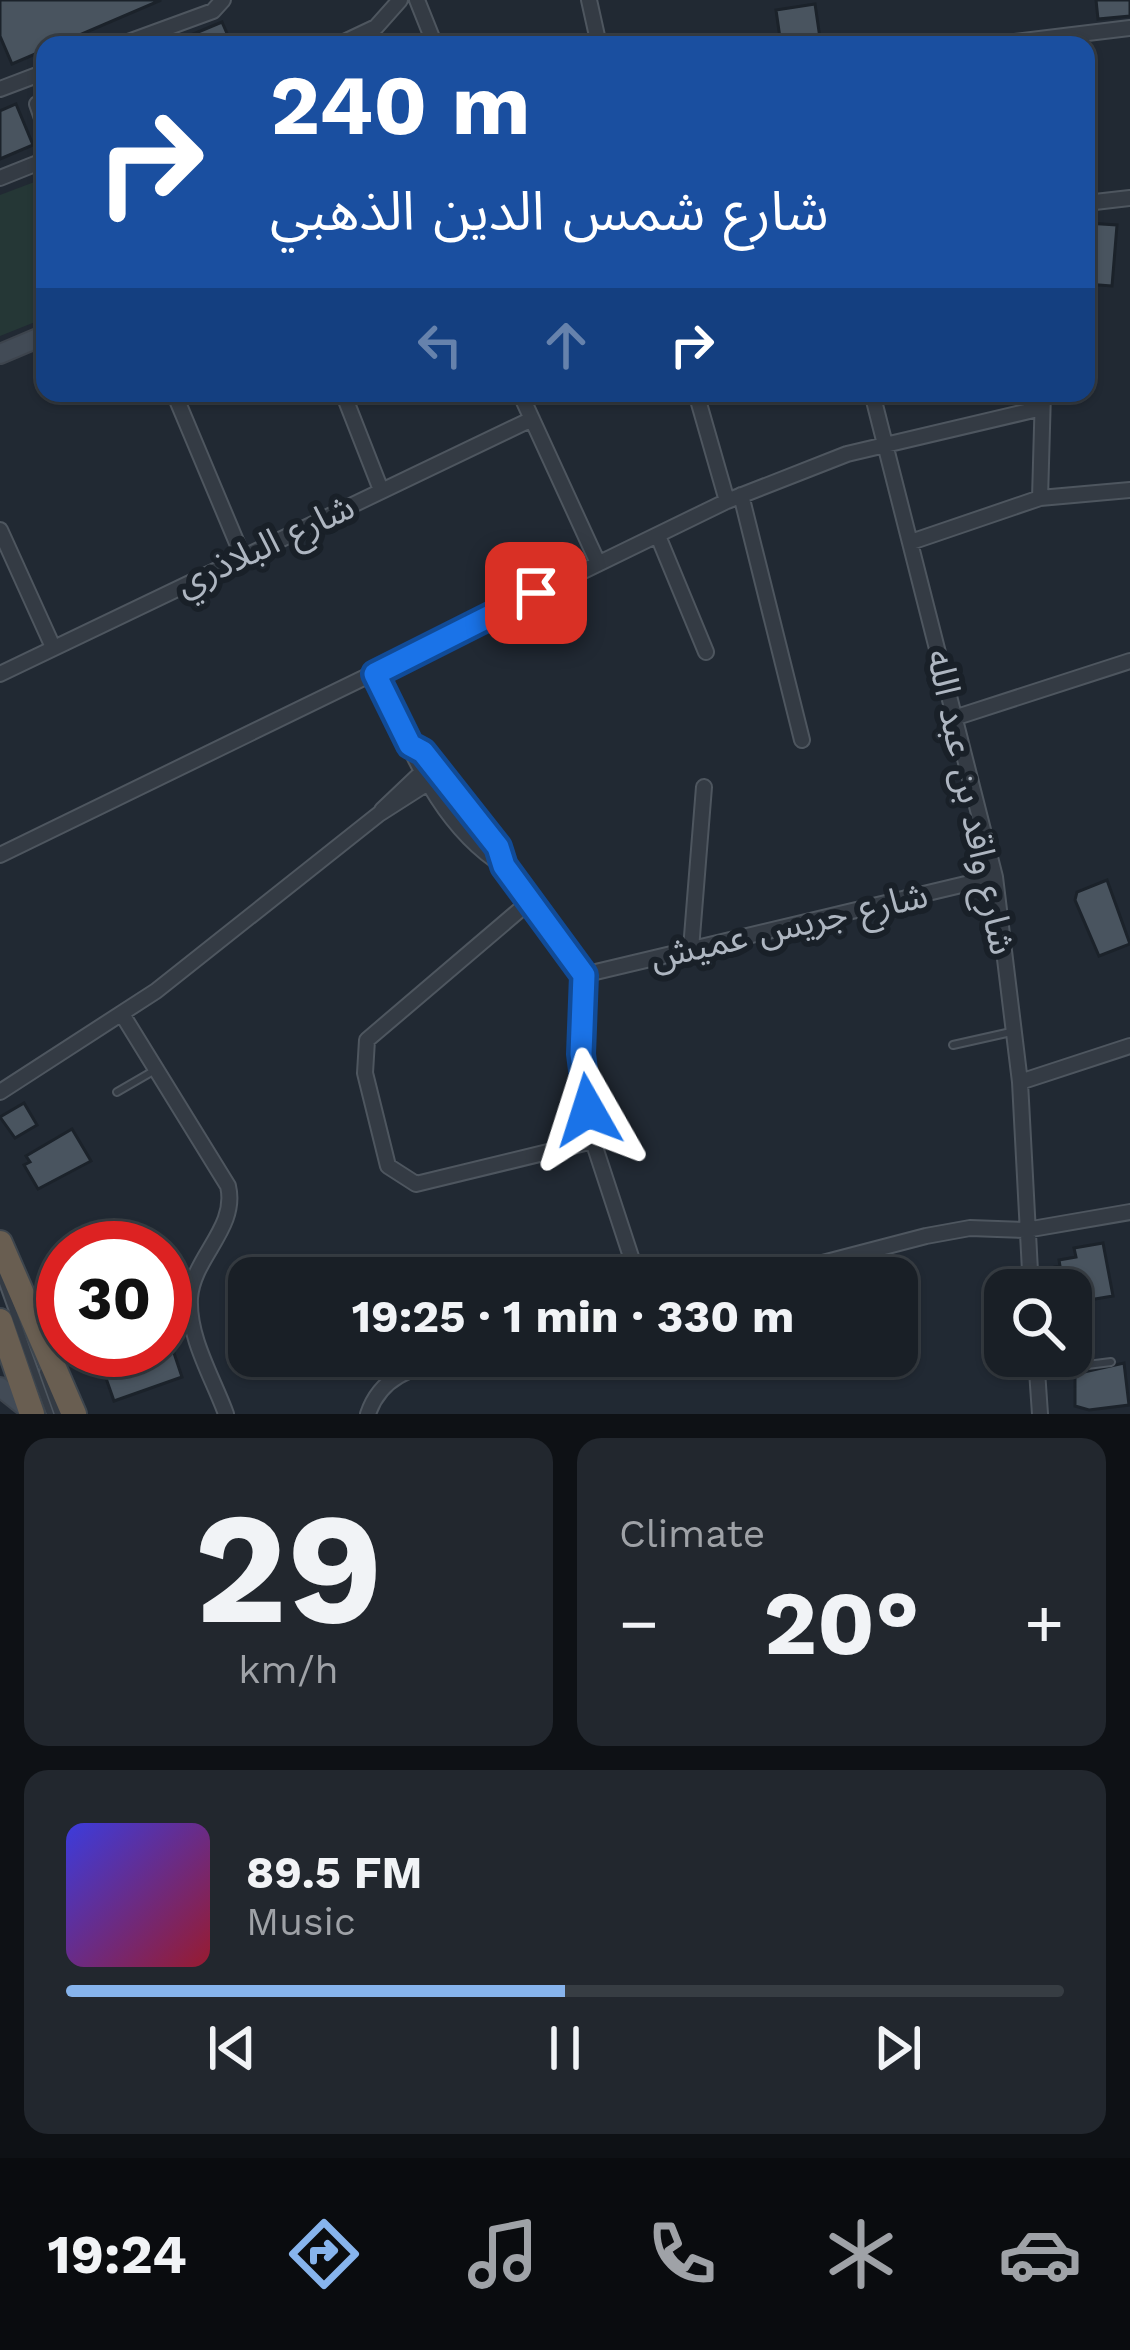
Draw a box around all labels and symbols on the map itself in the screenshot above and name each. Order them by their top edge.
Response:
street label: شارع البلاذري [169,485,364,610]
pin [485,542,587,644]
street label: شارع واقد بن عبد الله [913,646,1024,959]
street label: شارع جريس عميش [646,874,933,983]
position arrow [525,1047,651,1173]
speed limit sign: 30 [36,1221,192,1377]

